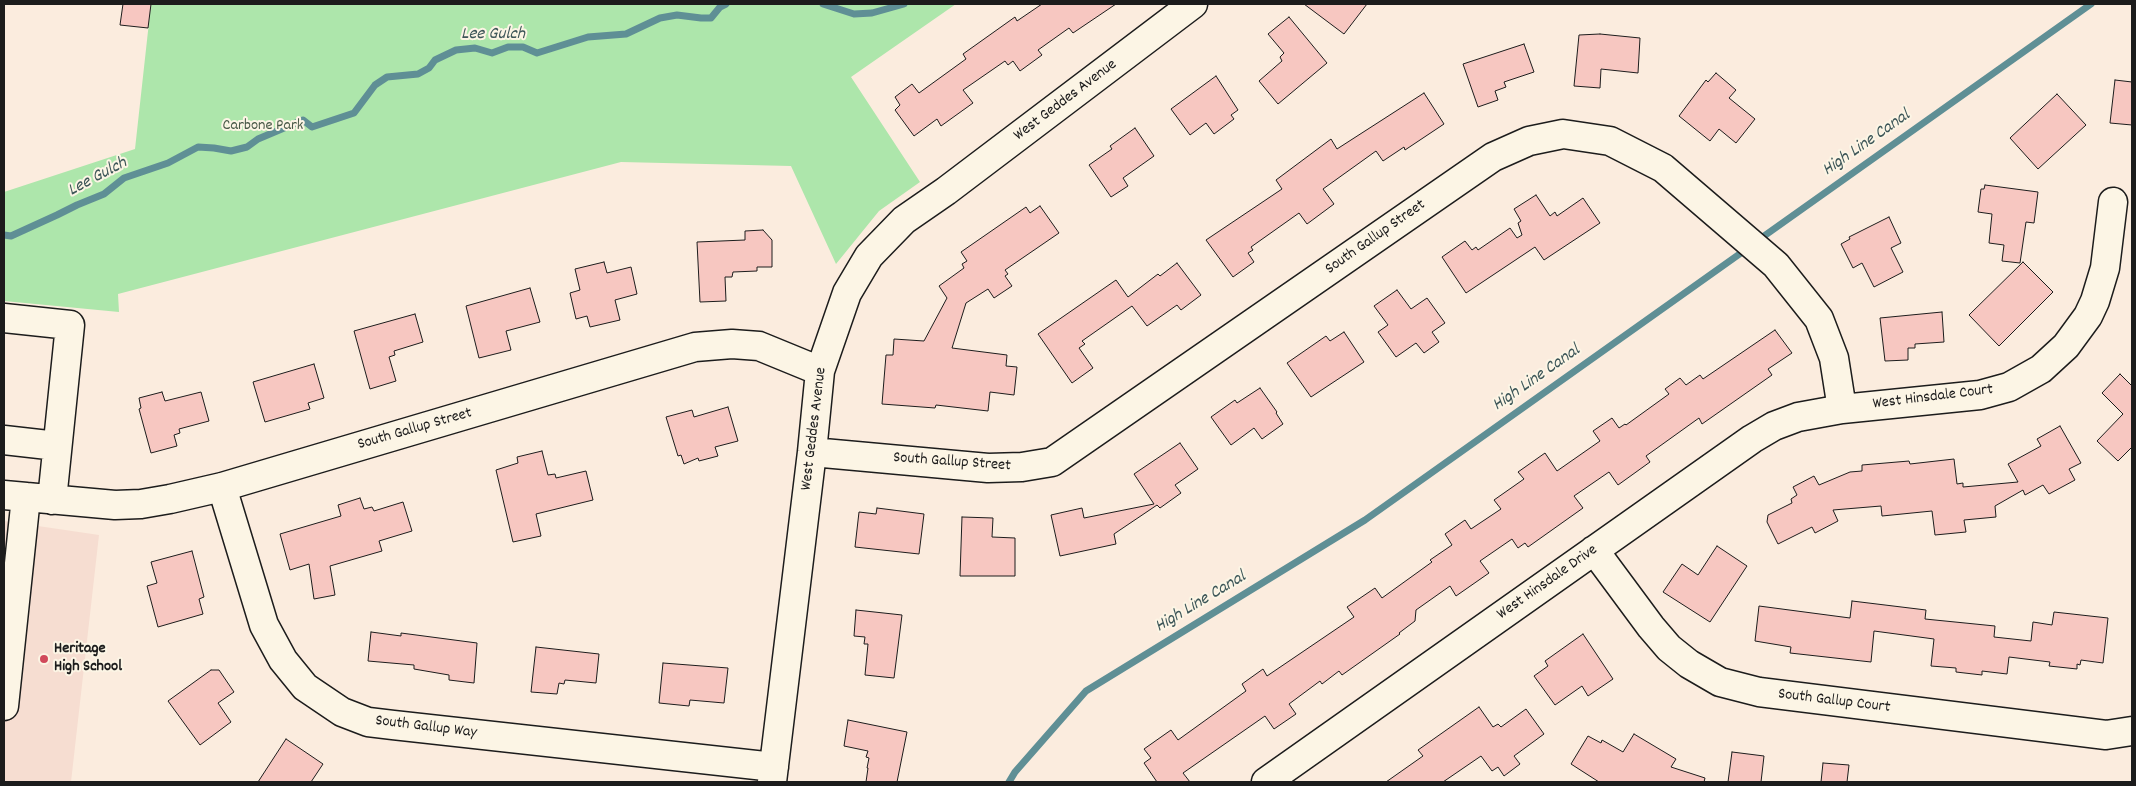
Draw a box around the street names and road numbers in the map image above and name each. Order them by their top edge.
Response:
street label: West Geddes Avenue [1011,56,1121,146]
street label: South Gallup Street [1322,196,1430,280]
street label: West Geddes Avenue [798,366,832,492]
street label: West Hinsdale Court [1872,381,1994,415]
street label: South Gallup Street [356,405,474,455]
street label: South Gallup Street [892,449,1012,477]
street label: West Hinsdale Drive [1494,541,1602,625]
street label: South Gallup Court [1777,686,1891,718]
street label: South Gallup Way [374,712,478,744]

